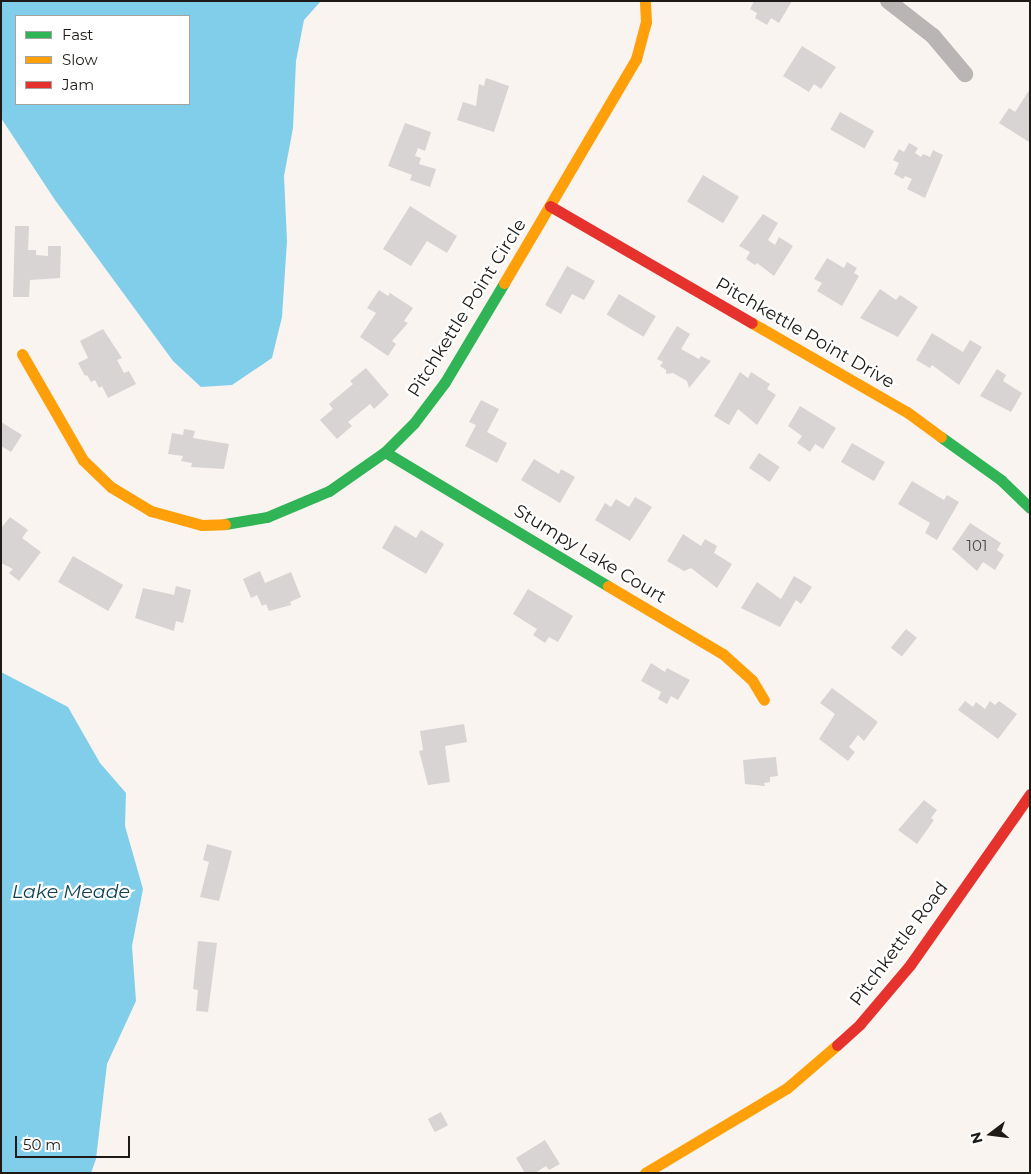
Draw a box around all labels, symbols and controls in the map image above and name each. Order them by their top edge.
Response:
legend [15,15,190,105]
text: Fast [62,25,93,44]
text: Slow [62,50,98,69]
text: Jam [62,75,94,94]
street label: Pitchkettle Point Circle [403,215,531,401]
street label: Pitchkettle Point Drive [712,273,898,393]
street label: Stumpy Lake Court [510,500,670,608]
house number: 101 [967,537,987,555]
street label: Pitchkettle Road [845,878,953,1010]
water label: Lake Meade [12,881,130,903]
north arrow [966,1109,1016,1159]
scale bar [18,1126,132,1158]
text: N [966,1130,987,1146]
text: 50 m [23,1135,61,1154]

